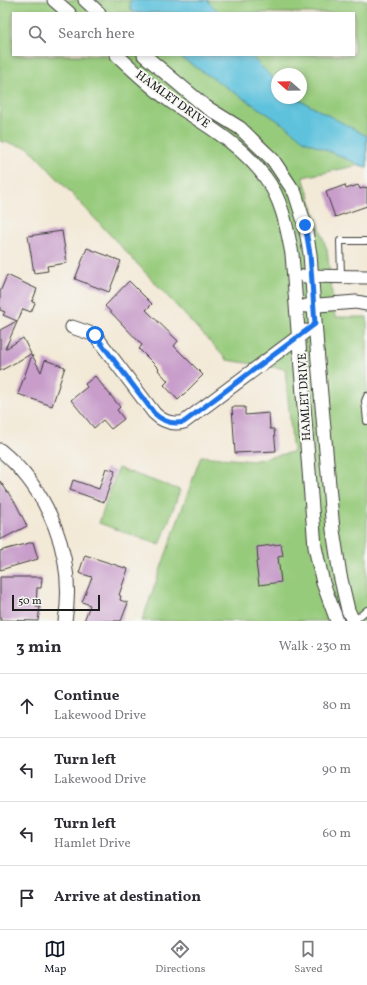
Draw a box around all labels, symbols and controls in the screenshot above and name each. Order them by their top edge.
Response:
search box [12,12,355,56]
icon: search [26,23,48,45]
text: Search here [58,24,135,45]
street label: HAMLET DRIVE [132,67,213,132]
north arrow [271,68,307,104]
route end [296,216,314,234]
route start [86,326,104,344]
street label: HAMLET DRIVE [295,353,315,441]
scale bar [12,593,100,612]
text: 50 m [18,594,42,609]
text: 3 min [16,636,62,659]
text: Walk · 230 m [279,638,351,656]
text: Continue [54,686,119,707]
icon: ahead [16,695,38,717]
text: 80 m [322,697,351,715]
text: Lakewood Drive [54,707,146,725]
text: Turn left [54,750,116,771]
icon: left [16,759,38,781]
text: 90 m [322,761,351,779]
text: Lakewood Drive [54,771,146,789]
text: Turn left [54,814,116,835]
icon: left [16,823,38,845]
text: 60 m [323,825,351,843]
text: Hamlet Drive [54,835,131,853]
icon: arrive [16,887,38,909]
text: Arrive at destination [54,887,201,908]
tab: Map [44,938,66,977]
tab: Directions [155,938,206,977]
tab: Saved [294,938,323,977]

